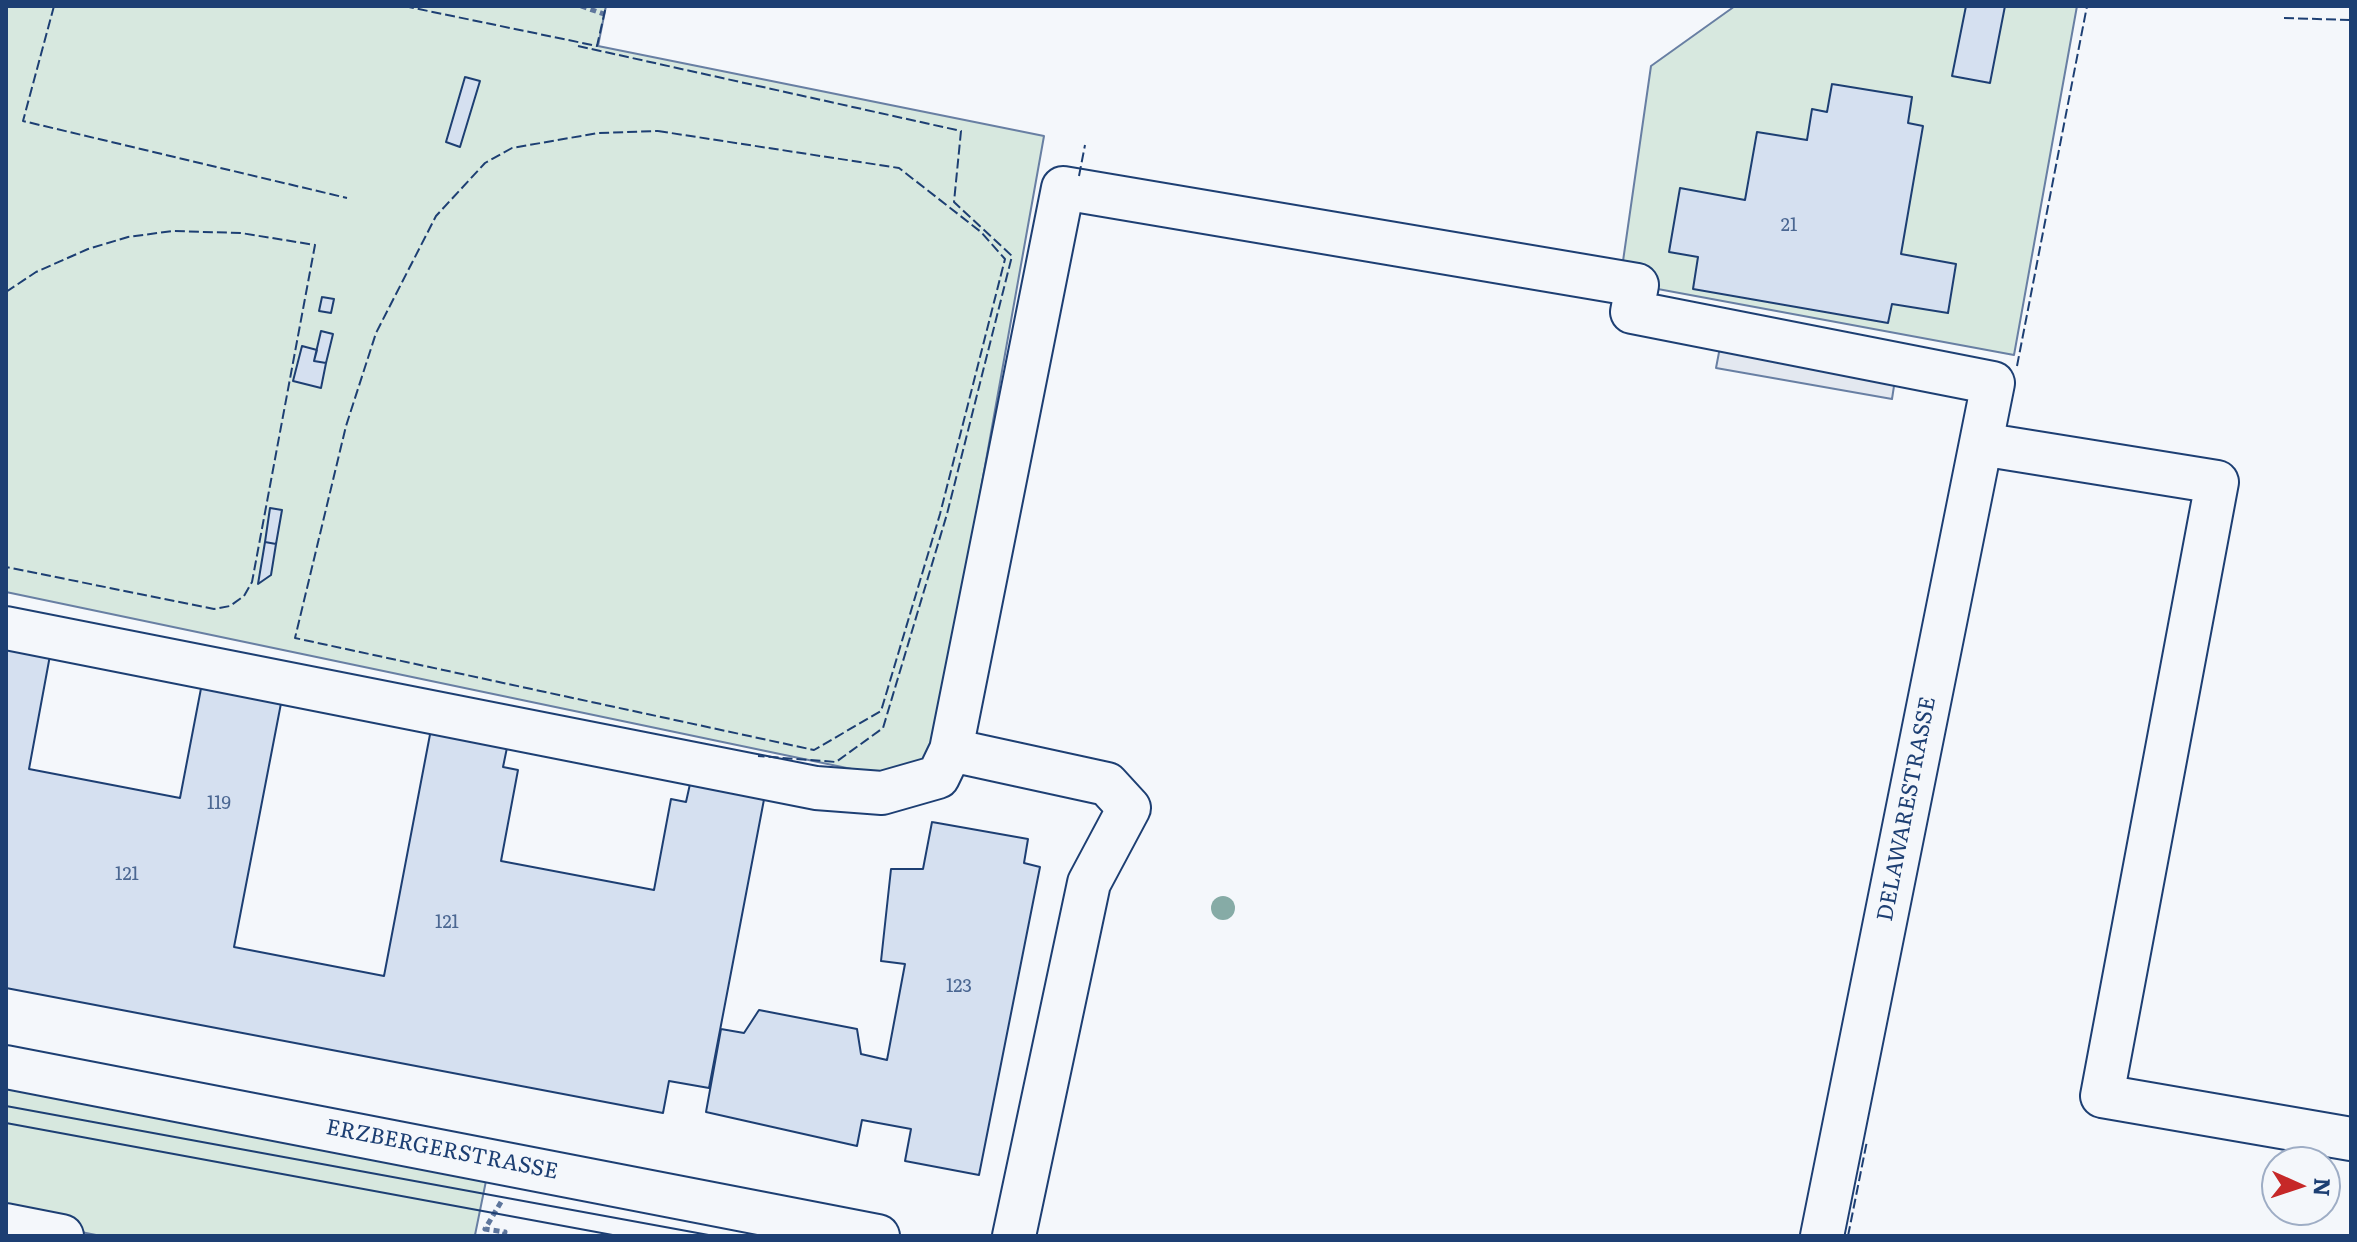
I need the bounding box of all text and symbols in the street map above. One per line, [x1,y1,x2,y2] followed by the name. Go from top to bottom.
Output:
[1781,215,1797,237] house number: 21
[1872,694,1942,924] street label: DELAWARESTRASSE
[207,793,231,815] house number: 119
[115,864,139,886] house number: 121
[435,912,459,934] house number: 121
[946,976,972,998] house number: 123
[324,1115,560,1185] street label: ERZBERGERSTRASSE
[2261,1146,2341,1226] north arrow
[2307,1177,2340,1197] text: N

